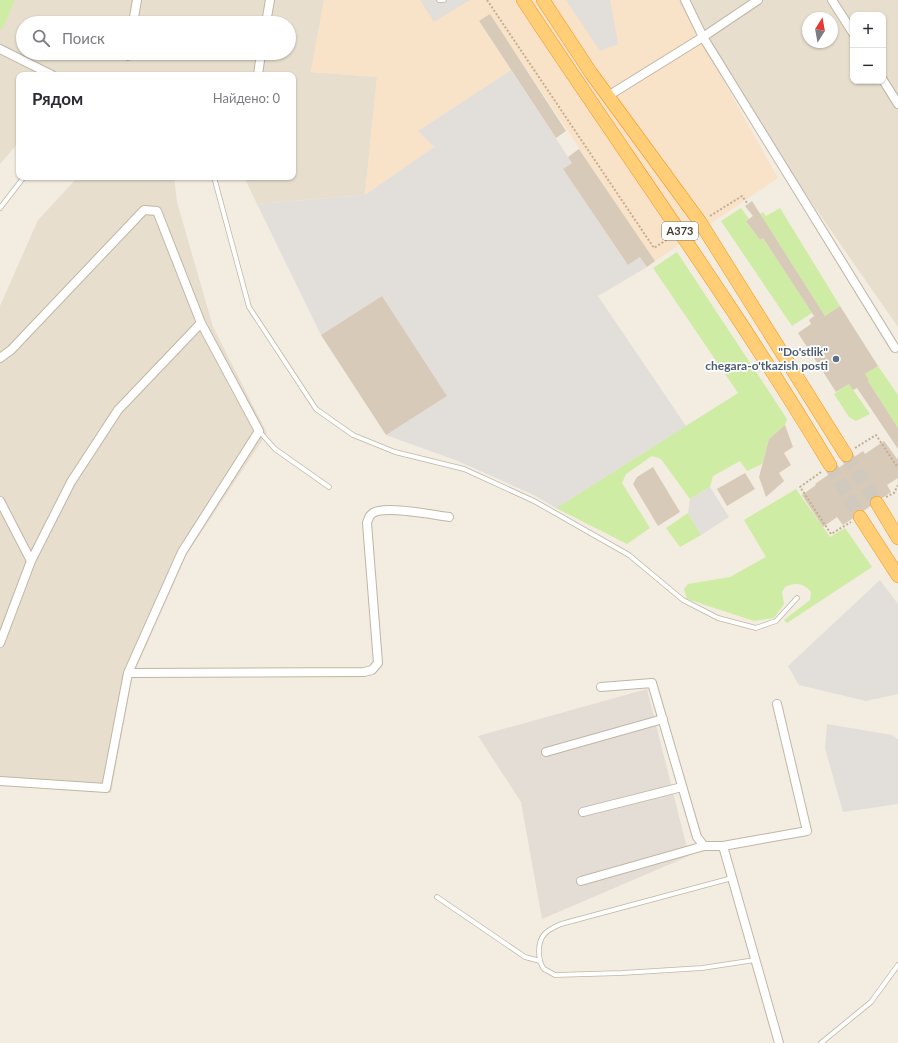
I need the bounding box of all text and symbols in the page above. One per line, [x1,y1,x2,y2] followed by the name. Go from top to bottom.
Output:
[802,12,838,48] north arrow
[850,12,886,84] map controls
[850,12,886,48] button: +
[16,16,296,60] search box
[30,27,52,49] icon: search
[62,29,105,47] text: Поиск
[850,48,886,84] button: −
[32,88,83,109] text: Рядом
[213,90,280,106] text: Найдено: 0
[662,222,698,240] road number: A373
[705,344,828,373] place label: "Do'stlik" chegara-o'tkazish posti
[831,354,841,364] marker: "Do'stlik" chegara-o'tkazish posti

